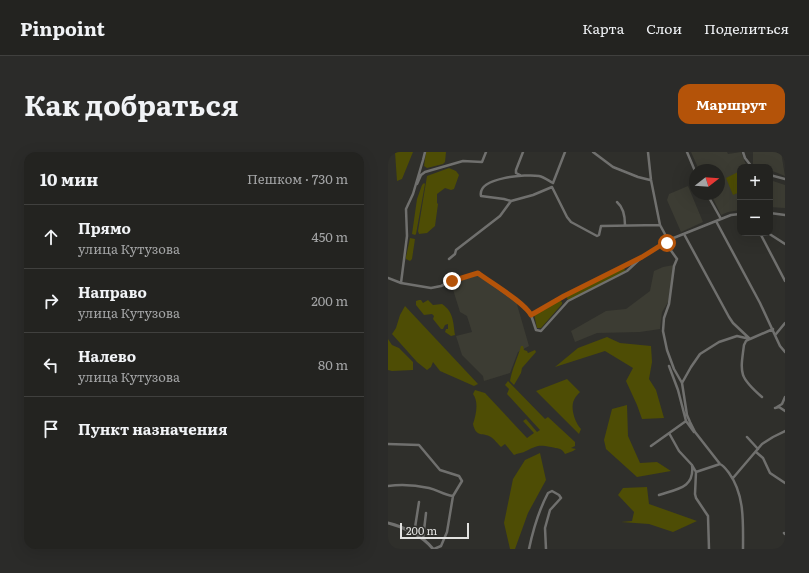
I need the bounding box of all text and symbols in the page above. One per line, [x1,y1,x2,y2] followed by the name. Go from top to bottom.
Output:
[20,14,105,42] text: Pinpoint
[582,18,624,38] text: Карта
[646,18,682,38] text: Слои
[704,18,789,38] text: Поделиться
[24,83,239,125] text: Как добраться
[678,84,785,124] button: Маршрут
[689,164,725,200] north arrow
[737,164,773,236] map controls
[737,164,773,200] button: +
[40,166,98,191] text: 10 мин
[247,169,348,188] text: Пешком · 730 m
[737,200,773,236] button: −
[78,216,131,239] text: Прямо
[40,226,62,248] icon: ahead
[312,227,348,246] text: 450 m
[658,234,676,252] route start
[78,239,180,258] text: улица Кутузова
[443,272,461,290] route end
[78,280,147,303] text: Направо
[40,290,62,312] icon: right
[311,291,348,310] text: 200 m
[78,303,180,322] text: улица Кутузова
[78,344,136,367] text: Налево
[40,354,62,376] icon: left
[318,355,348,374] text: 80 m
[78,367,180,386] text: улица Кутузова
[78,417,228,440] text: Пункт назначения
[40,418,62,440] icon: arrive
[400,521,469,540] scale bar
[406,522,437,538] text: 200 m

